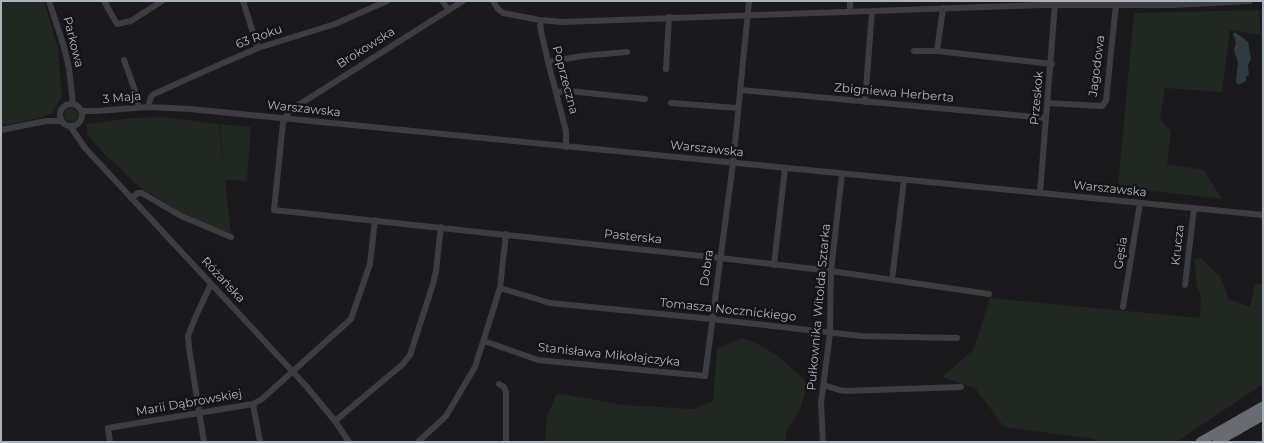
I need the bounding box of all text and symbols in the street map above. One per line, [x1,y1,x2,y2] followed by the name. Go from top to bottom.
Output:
[60,15,86,69] street label: Parkowa
[234,22,284,52] street label: 63 Roku
[334,24,398,72] street label: Brokowska
[1086,34,1108,98] street label: Jagodowa
[549,44,581,116] street label: Poprzeczna
[1027,71,1047,125] street label: Przeskok
[833,81,955,105] street label: Zbigniewa Herberta
[102,89,142,107] street label: 3 Maja
[266,98,342,120] street label: Warszawska
[669,138,745,160] street label: Warszawska
[1072,178,1148,200] street label: Warszawska
[805,223,833,391] street label: Pułkownika Witolda Sztarka
[1169,224,1187,266] street label: Krucza
[603,227,663,247] street label: Pasterska
[1111,236,1131,270] street label: Gęsia
[697,249,717,287] street label: Dobra
[198,254,248,306] street label: Różańska
[659,296,797,324] street label: Tomasza Nocznickiego
[537,340,681,370] street label: Stanisława Mikołajczyka
[135,387,243,419] street label: Marii Dąbrowskiej

